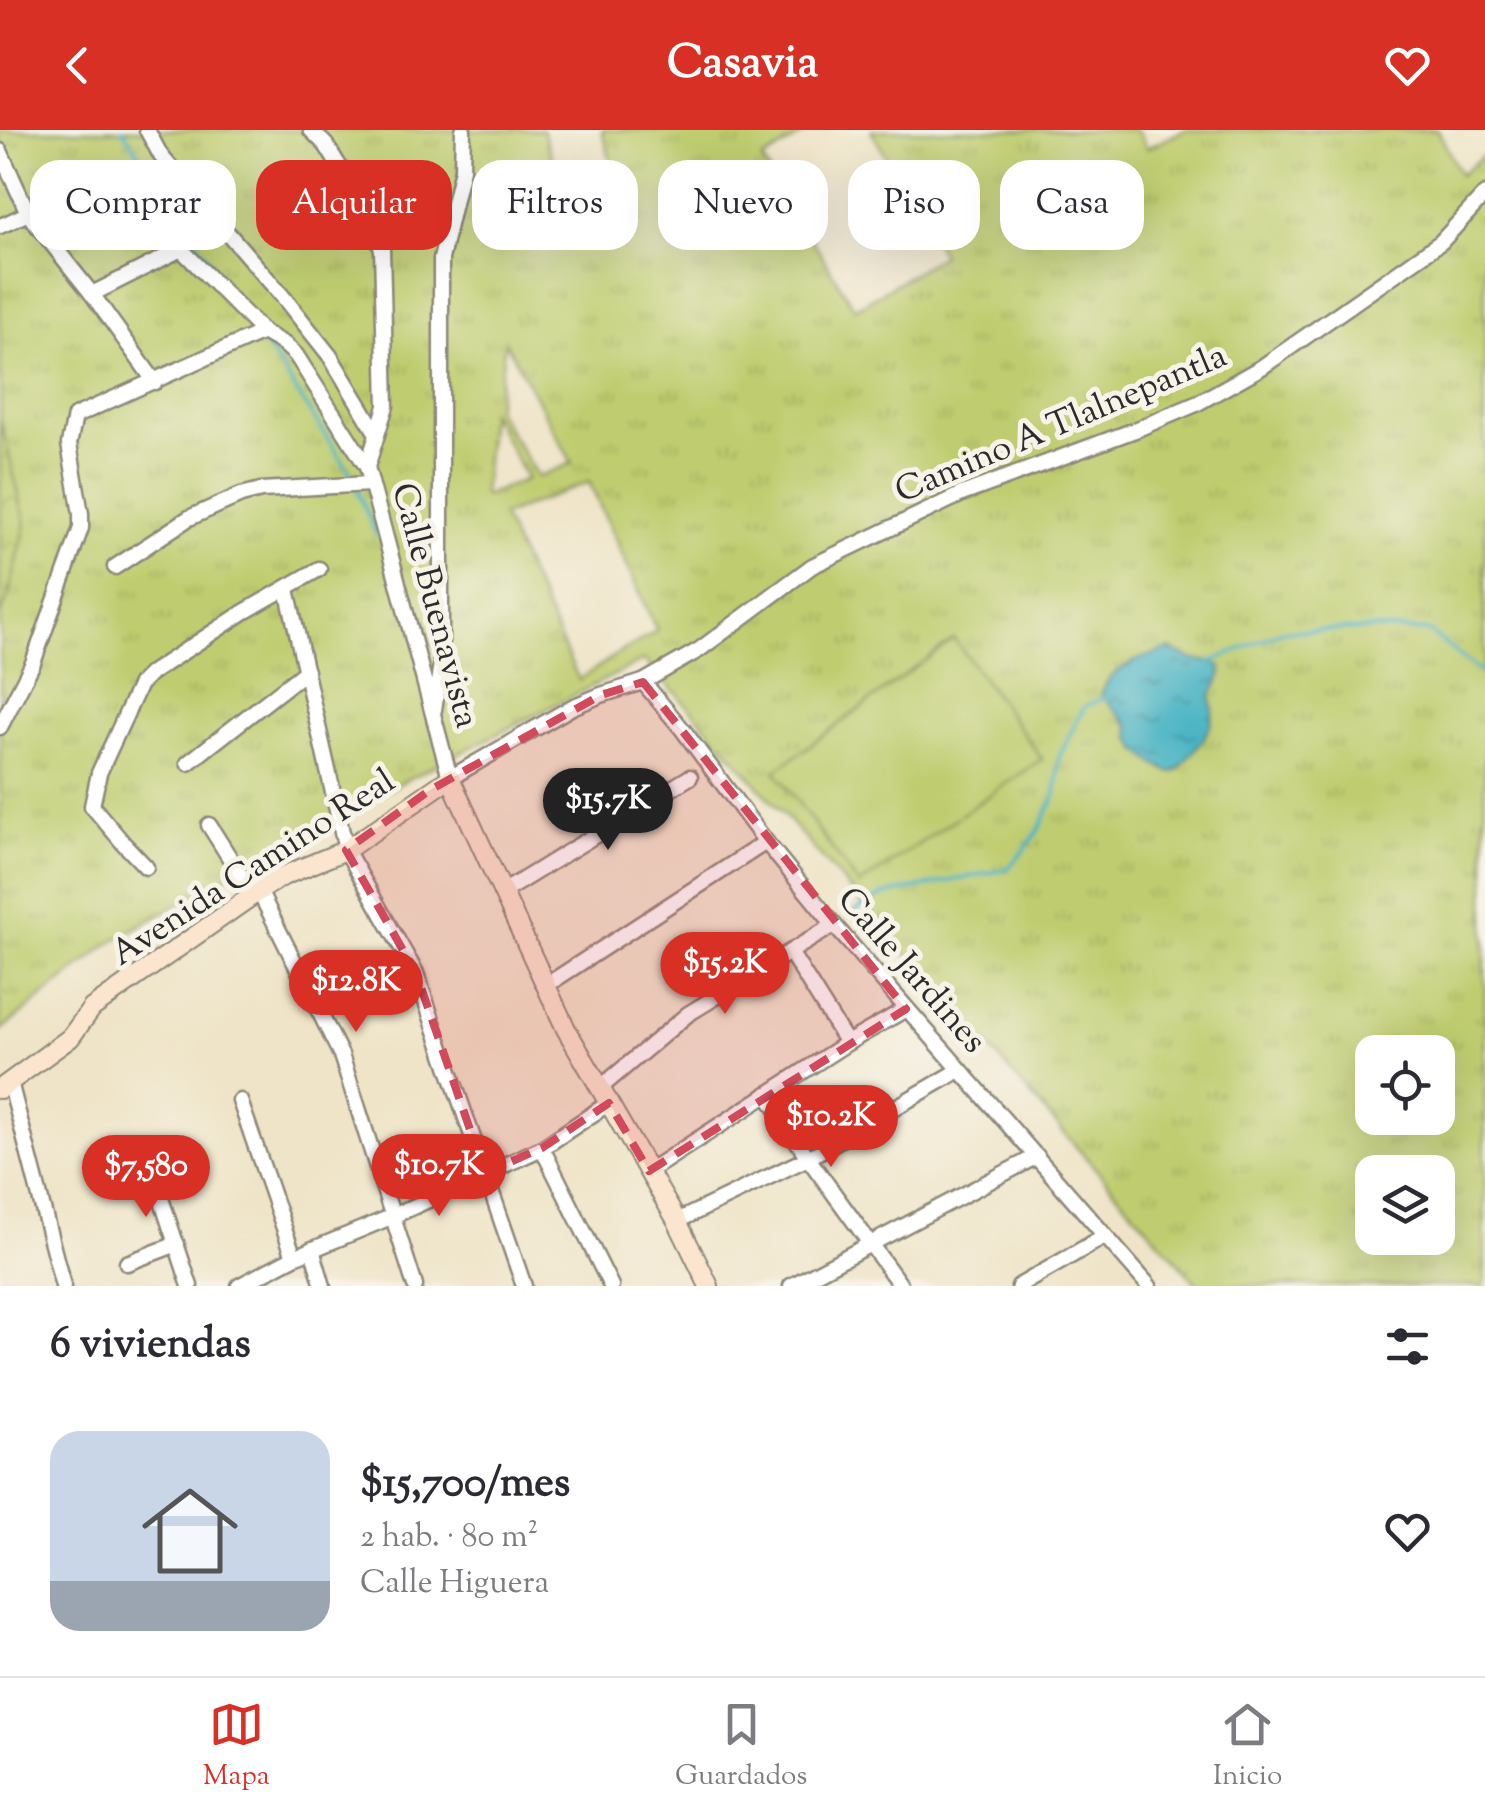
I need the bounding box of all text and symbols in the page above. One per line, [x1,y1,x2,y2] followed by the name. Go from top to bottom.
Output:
[667,33,818,98] text: Casavia
[50,38,105,93] icon: back
[1380,38,1435,93] icon: heart
[30,160,236,250] chip: Comprar
[256,160,452,250] chip: Alquilar
[472,160,638,250] chip: Filtros
[658,160,828,250] chip: Nuevo
[848,160,980,250] chip: Piso
[1000,160,1144,250] chip: Casa
[888,332,1235,518] street label: Camino A Tlalnepantla
[376,478,491,734] street label: Calle Buenavista
[102,758,406,980] street label: Avenida Camino Real
[527,768,689,853] pin: $15.7K
[565,777,651,823] text: $15.7K
[824,877,997,1066] street label: Calle Jardines
[644,932,806,1017] pin: $15.2K
[682,941,768,987] text: $15.2K
[275,950,437,1035] pin: $12.8K
[311,959,401,1005] text: $12.8K
[1355,1035,1455,1255] map controls
[1355,1035,1455,1135] button: locate
[750,1085,912,1170] pin: $10.2K
[786,1094,876,1140] text: $10.2K
[358,1134,520,1219] pin: $10.7K
[65,1135,227,1220] pin: $7,580
[394,1143,484,1189] text: $10.7K
[104,1144,188,1190] text: $7,580
[1355,1155,1455,1255] button: layers
[50,1316,251,1376] text: 6 viviendas
[1380,1319,1435,1374] icon: filters
[360,1455,570,1515] text: $15,700/mes
[130,1471,250,1591] icon: home
[1380,1504,1435,1559] icon: heart
[360,1515,538,1561] text: 2 hab. · 80 m²
[360,1561,549,1607] text: Calle Higuera
[203,1697,270,1797] tab: Mapa
[675,1697,807,1797] tab: Guardados
[1213,1697,1282,1797] tab: Inicio

